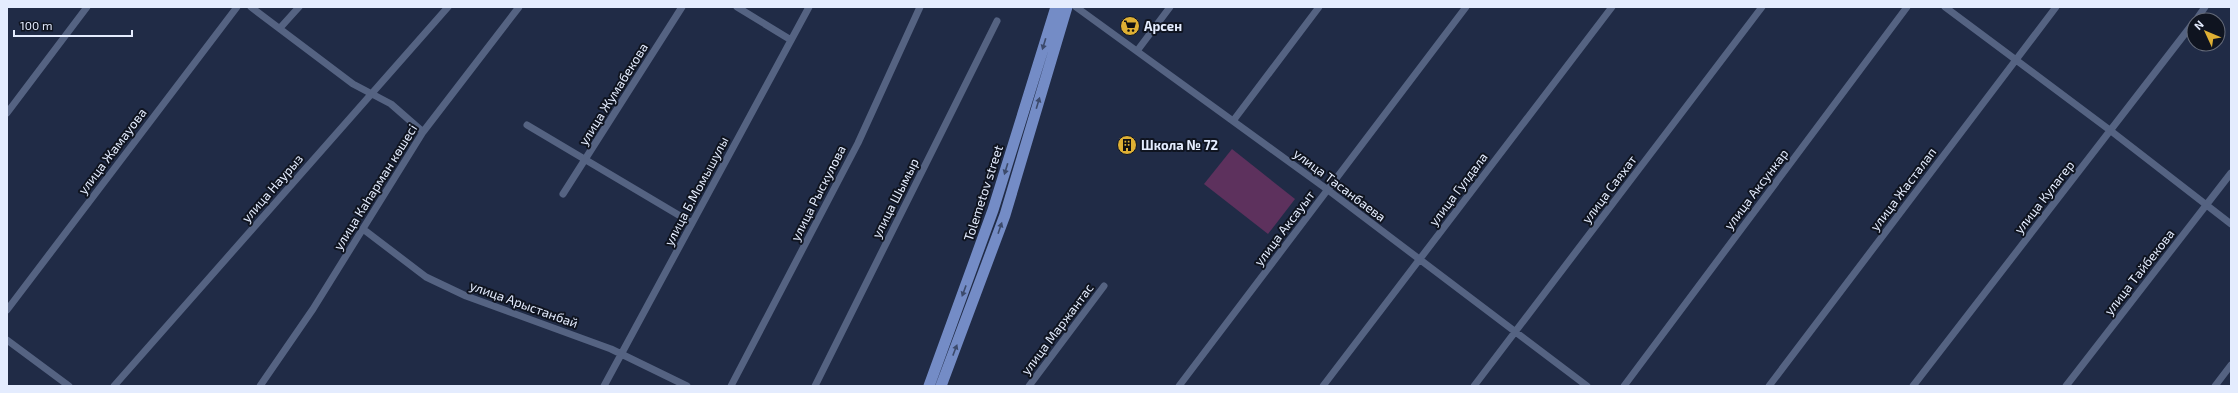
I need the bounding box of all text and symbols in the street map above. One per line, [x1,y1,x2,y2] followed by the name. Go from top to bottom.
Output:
[14,12,132,38] scale bar
[2186,12,2226,52] north arrow
[1119,15,1141,37] supermarket icon: Арсен
[2191,17,2206,32] text: N
[20,18,52,32] text: 100 m
[1144,18,1182,34] place label: Арсен
[1041,39,1047,51] one-way arrow
[575,40,651,148] street label: улица Жумабекова
[1035,97,1041,109] one-way arrow
[74,105,150,197] street label: улица Жамауова
[330,121,420,253] street label: улица Каһарман көшесі
[660,134,732,248] street label: улица Б.Момышулы
[1116,134,1138,156] building icon: Школа № 72
[1141,137,1218,153] place label: Школа № 72
[787,142,849,244] street label: улица Рыскулова
[960,143,1006,243] street label: Tolemetov street
[1866,144,1940,234] street label: улица Жасталап
[1291,145,1389,225] street label: улица Тасанбаева
[1720,146,1792,232] street label: улица Аксункар
[1425,149,1491,229] street label: улица Гулдала
[238,151,306,225] street label: улица Наурыз
[1578,151,1640,226] street label: улица Саяхат
[868,155,922,241] street label: улица Шымыр
[2011,157,2077,237] street label: улица Кулагер
[1003,163,1009,175] one-way arrow
[1250,187,1318,269] street label: улица Аксауыт
[997,221,1003,233] one-way arrow
[2100,226,2178,318] street label: улица Тайбекова
[468,277,580,331] street label: улица Арыстанбай
[1017,280,1097,378] street label: улица Маржантас
[960,286,966,298] one-way arrow
[953,343,959,355] one-way arrow

